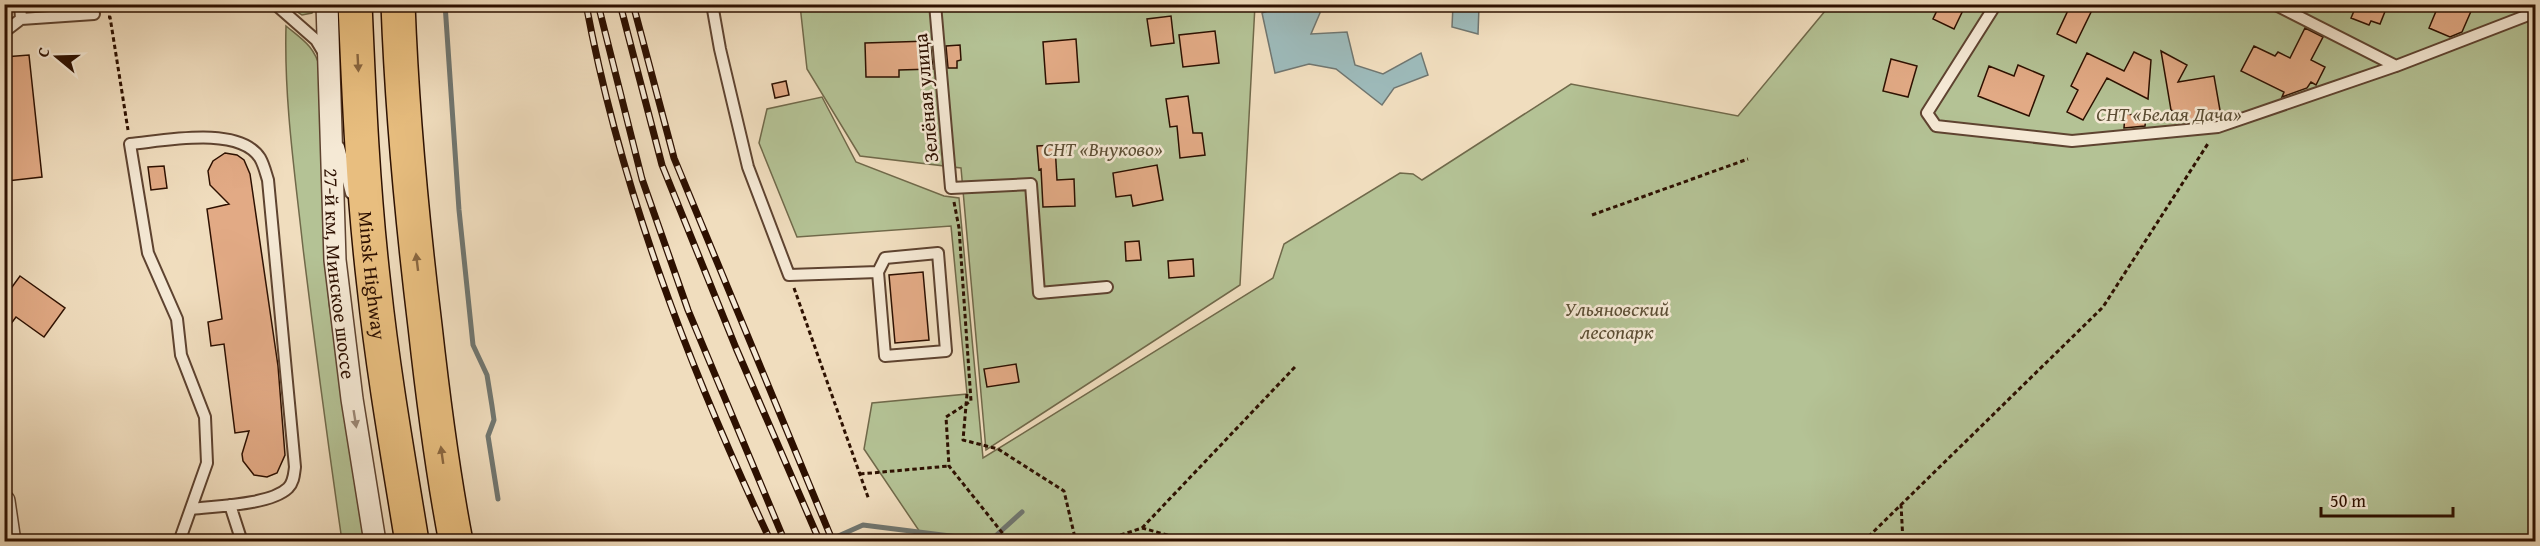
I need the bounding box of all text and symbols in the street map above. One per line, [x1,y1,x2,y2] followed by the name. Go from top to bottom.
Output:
[27,27,87,87] north arrow
[905,32,945,164] street label: Зелёная улица
[30,44,56,60] text: С
[353,53,362,72] one-way arrow
[2096,99,2242,128] park label: СНТ «Белая Дача»
[1043,134,1163,163] park label: СНТ «Внуково»
[318,168,364,381] street label: 27-й км, Минское шоссе
[352,210,395,341] street label: Minsk Highway
[412,252,422,271] one-way arrow
[1565,294,1670,346] park label: Ульяновский лесопарк
[350,409,359,428] one-way arrow
[438,445,447,464] one-way arrow
[2321,480,2453,518] scale bar
[2330,487,2366,514] text: 50 m

